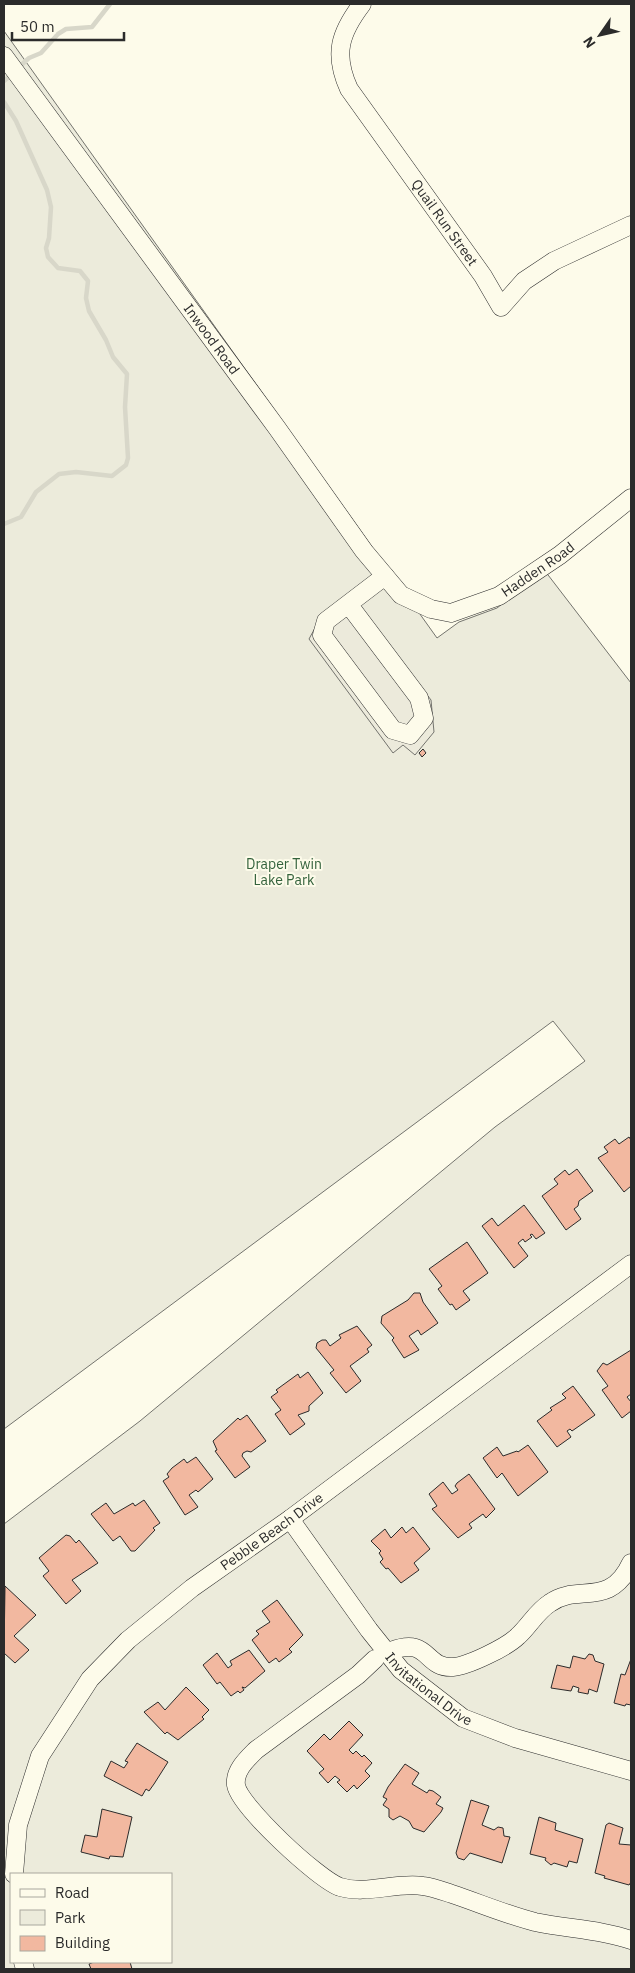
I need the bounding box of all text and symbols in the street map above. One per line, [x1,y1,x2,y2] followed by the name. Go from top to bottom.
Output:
[12,10,125,42] scale bar
[575,10,625,60] north arrow
[20,17,55,36] text: 50 m
[579,33,600,52] text: N
[407,176,482,269] street label: Quail Run Street
[180,300,244,378] street label: Inwood Road
[498,538,578,601] street label: Hadden Road
[246,855,322,889] park label: Draper Twin Lake Park
[217,1488,327,1574] street label: Pebble Beach Drive
[381,1649,475,1730] street label: Invitational Drive
[10,1873,172,1963] legend
[55,1883,90,1902] text: Road
[55,1908,85,1927] text: Park
[55,1933,110,1952] text: Building

